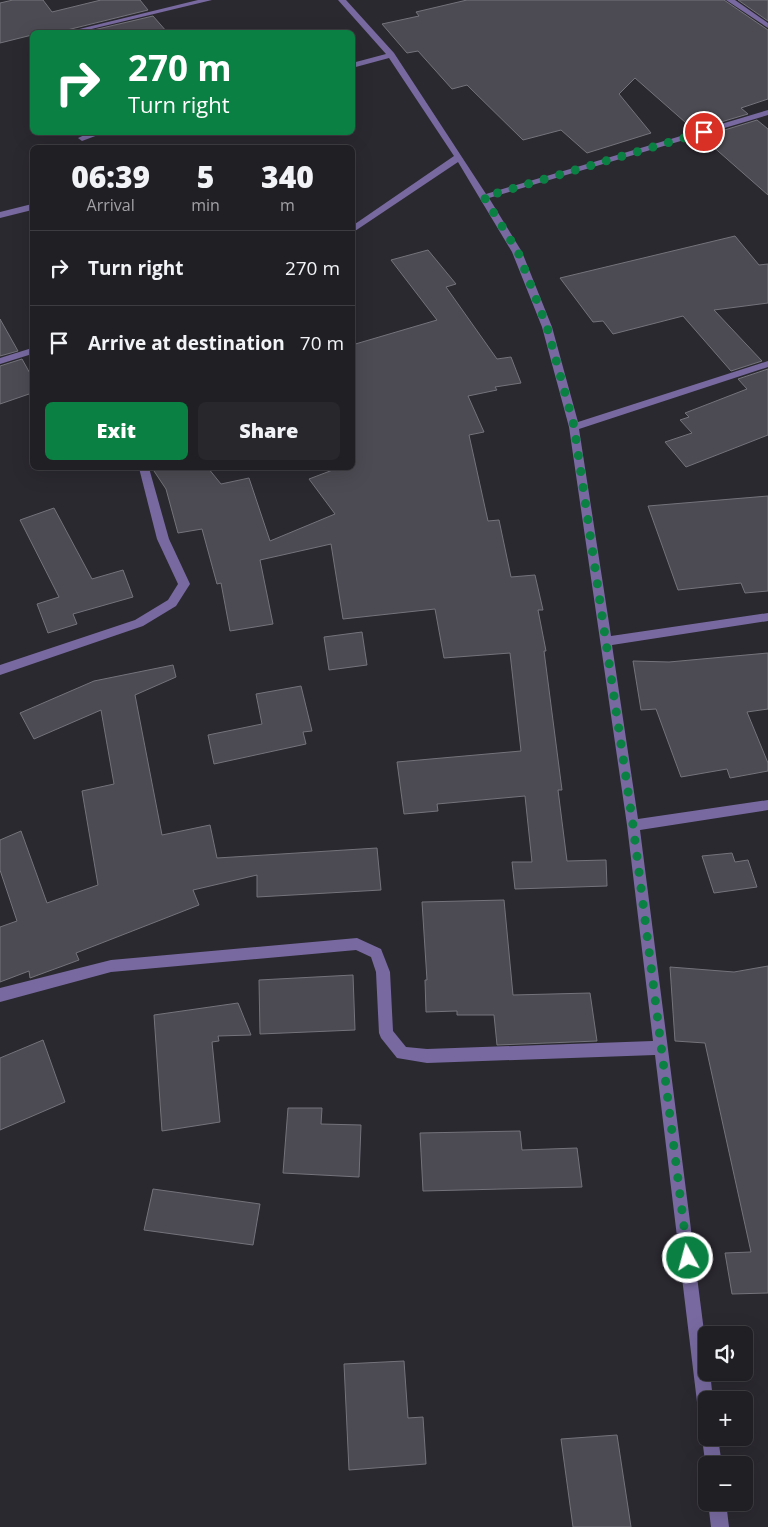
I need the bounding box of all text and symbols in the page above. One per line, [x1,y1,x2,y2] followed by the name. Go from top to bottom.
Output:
[128,44,232,91] text: 270 m
[45,50,110,115] icon: right
[128,89,230,119] text: Turn right
[683,111,725,153] pin
[690,118,718,146] icon: arrive
[71,156,150,197] text: 06:39
[197,156,214,197] text: 5
[261,156,314,197] text: 340
[87,194,135,216] text: Arrival
[191,194,220,216] text: min
[280,194,295,216] text: m
[45,254,73,282] icon: right
[88,255,183,281] text: Turn right
[285,255,340,281] text: 270 m
[45,329,73,357] icon: arrive
[88,330,285,356] text: Arrive at destination
[300,330,344,356] text: 70 m
[45,402,188,460] button: Exit
[198,402,340,460] button: Share
[661,1231,713,1283] position arrow
[698,1326,753,1511] map controls
[698,1326,753,1381] button: sound
[698,1391,753,1446] button: +
[698,1456,753,1511] button: −

